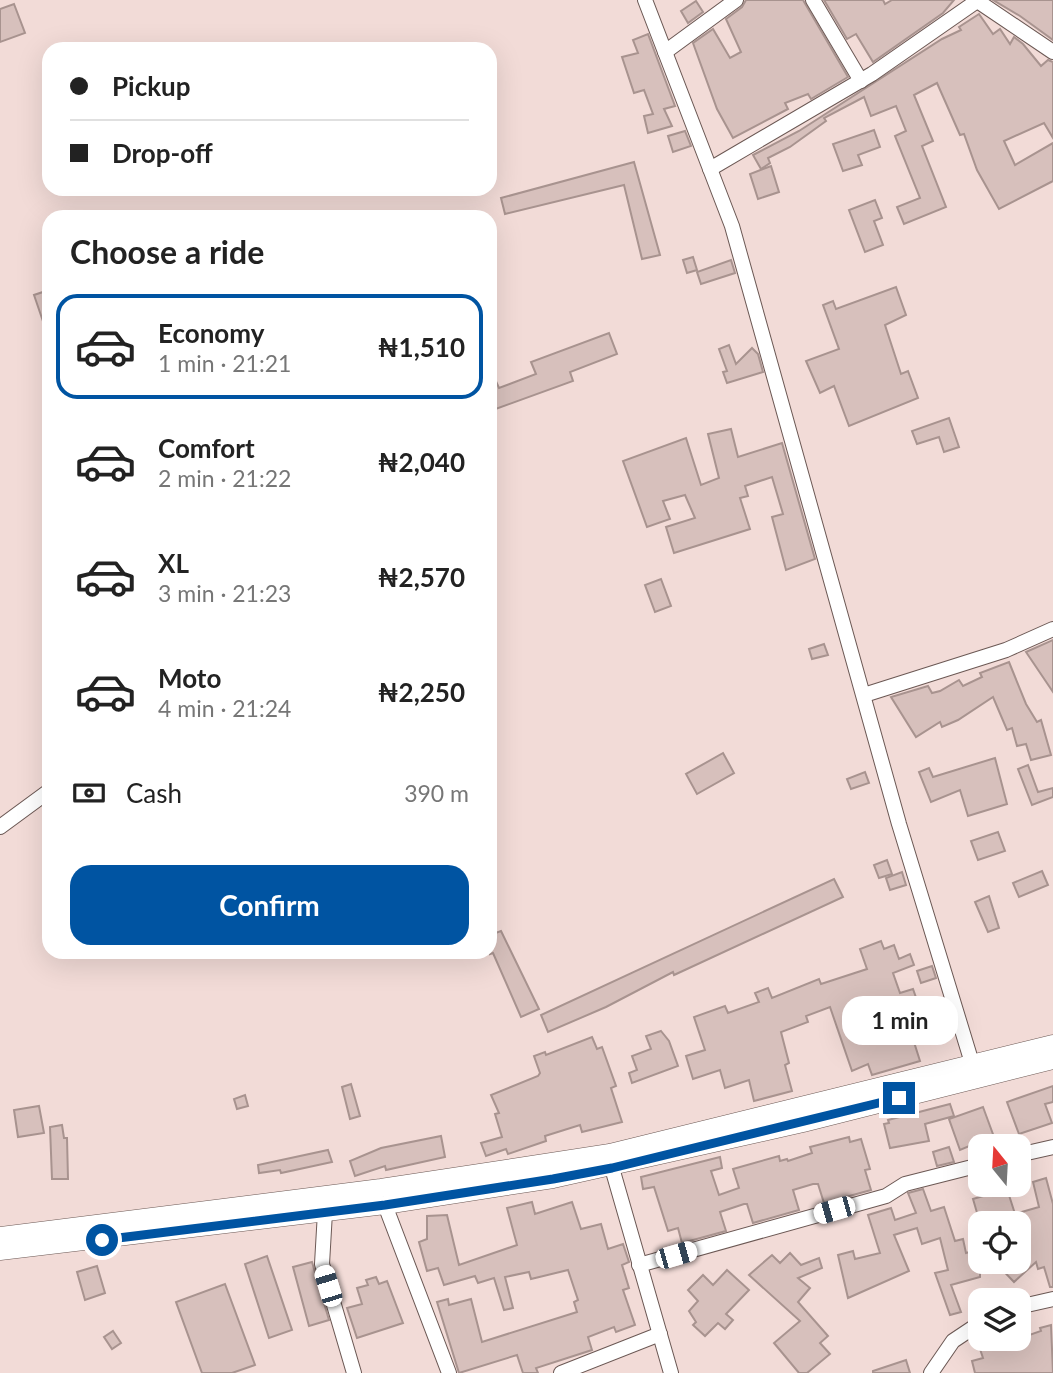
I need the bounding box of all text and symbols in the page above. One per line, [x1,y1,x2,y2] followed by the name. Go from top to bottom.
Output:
[112,70,191,102] text: Pickup
[112,137,213,169] text: Drop-off
[70,232,264,271] text: Choose a ride
[74,315,137,378] icon: car
[158,317,264,349] text: Economy
[378,331,465,363] text: ₦1,510
[158,349,291,377] text: 1 min · 21:21
[74,430,137,493] icon: car
[158,432,255,464] text: Comfort
[378,446,465,478] text: ₦2,040
[158,464,291,492] text: 2 min · 21:22
[74,545,137,608] icon: car
[158,547,189,579] text: XL
[378,561,465,593] text: ₦2,570
[158,579,291,607] text: 3 min · 21:23
[74,660,137,723] icon: car
[158,662,221,694] text: Moto
[378,676,465,708] text: ₦2,250
[158,694,291,722] text: 4 min · 21:24
[70,774,108,812] icon: cash
[126,777,182,809] text: Cash
[404,779,469,807] text: 390 m
[70,865,469,945] button: Confirm
[841,996,957,1046] callout: 1 min
[871,1006,929,1034] text: 1 min
[883,1082,915,1114] route end
[968,1134,1031,1197] north arrow
[968,1134,1031,1351] map controls
[811,1194,858,1226] car
[968,1211,1031,1274] button: locate
[86,1224,118,1256] route start
[653,1239,700,1271] car
[312,1263,345,1309] car
[968,1288,1031,1351] button: layers

